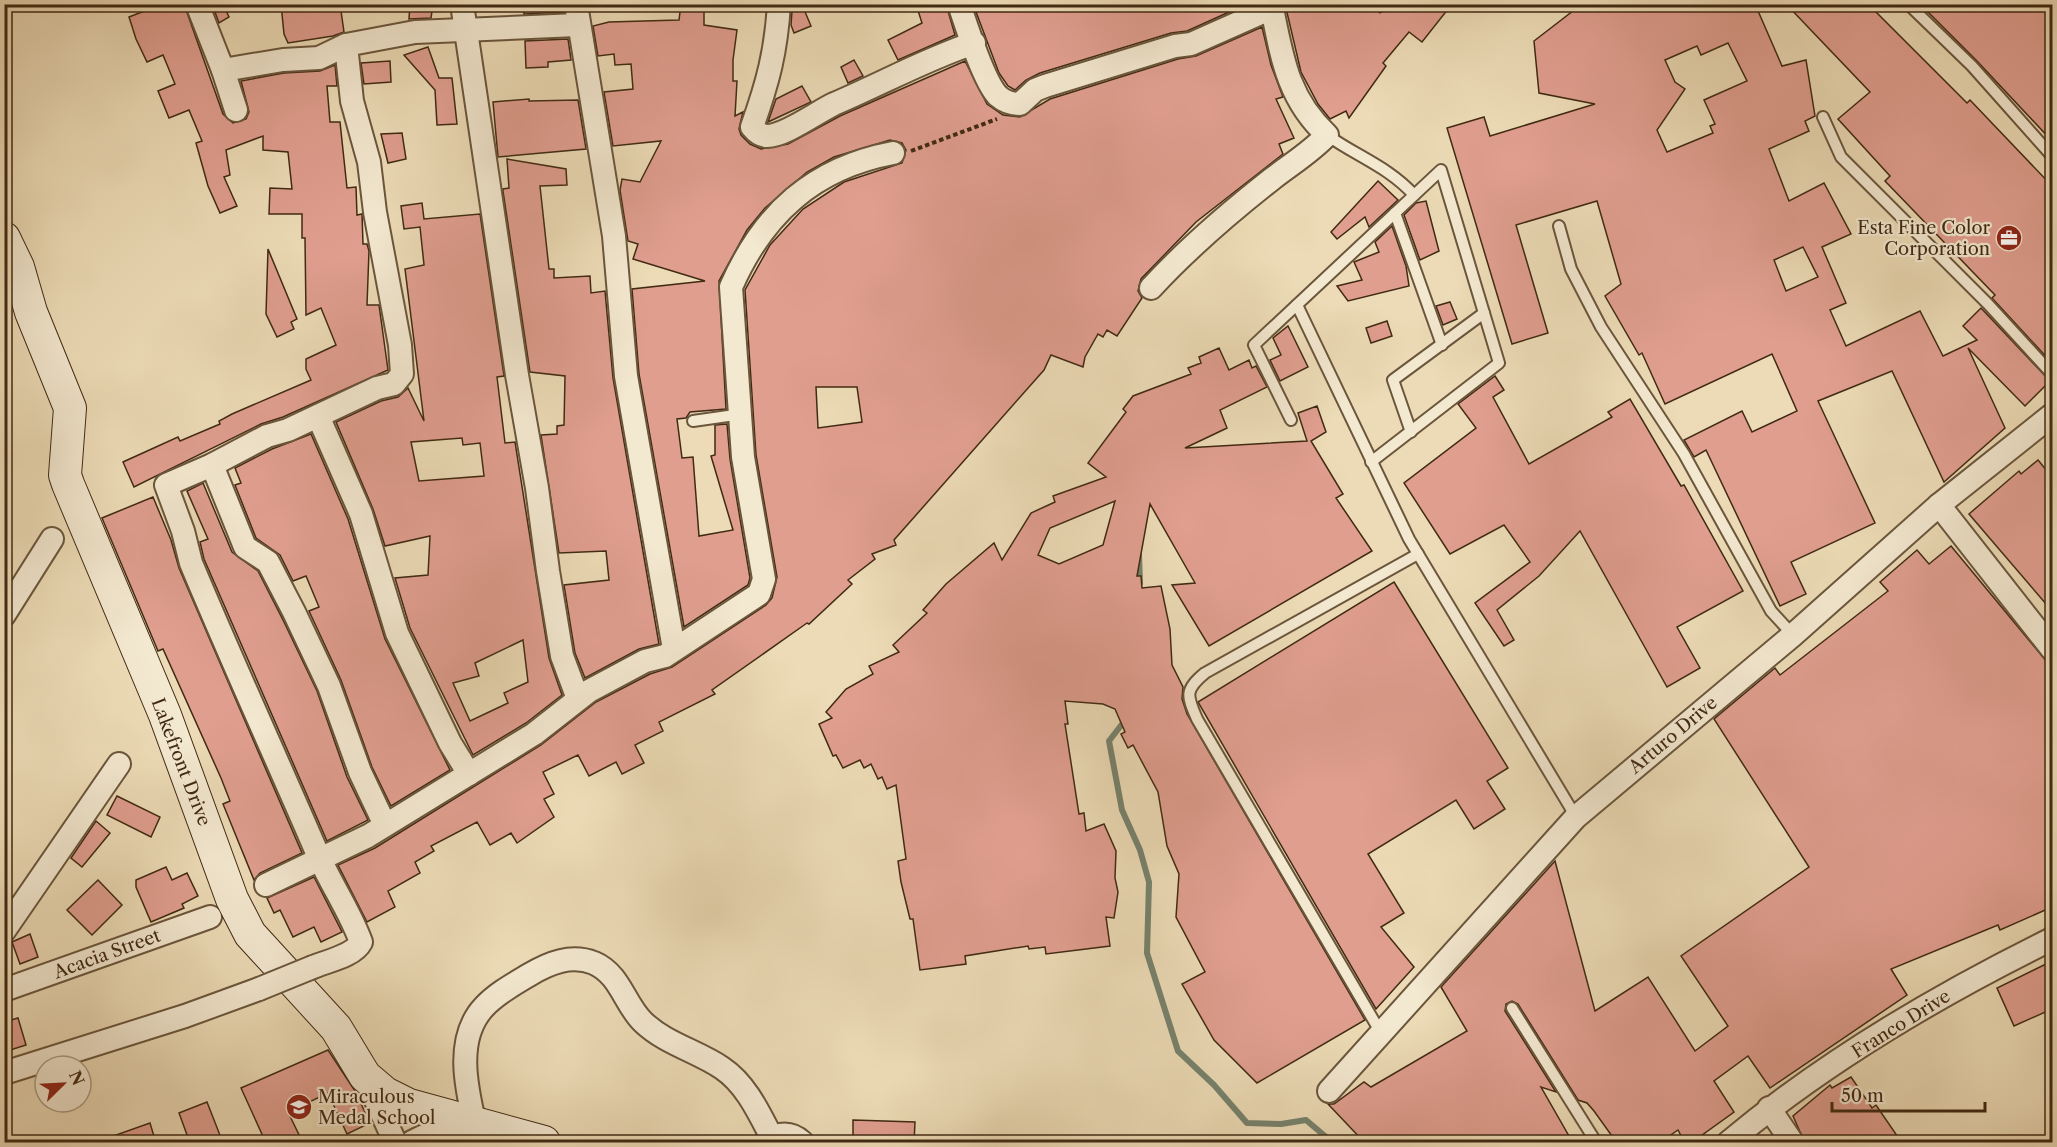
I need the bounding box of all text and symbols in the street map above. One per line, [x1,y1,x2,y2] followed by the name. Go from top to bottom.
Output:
[1857,217,1990,260] place label: Esta Fine Color Corporation
[1994,223,2024,253] office icon: Esta Fine Color Corporation
[1624,692,1722,779] street label: Arturo Drive
[147,695,215,829] street label: Lakefront Drive
[50,924,164,984] street label: Acacia Street
[1848,985,1954,1063] street label: Franco Drive
[33,1054,93,1114] north arrow
[65,1067,89,1088] text: N
[1832,1075,1985,1113] scale bar
[1841,1085,1884,1107] text: 50 m
[318,1086,435,1129] place label: Miraculous Medal School
[284,1092,314,1122] school or university icon: Miraculous Medal School

